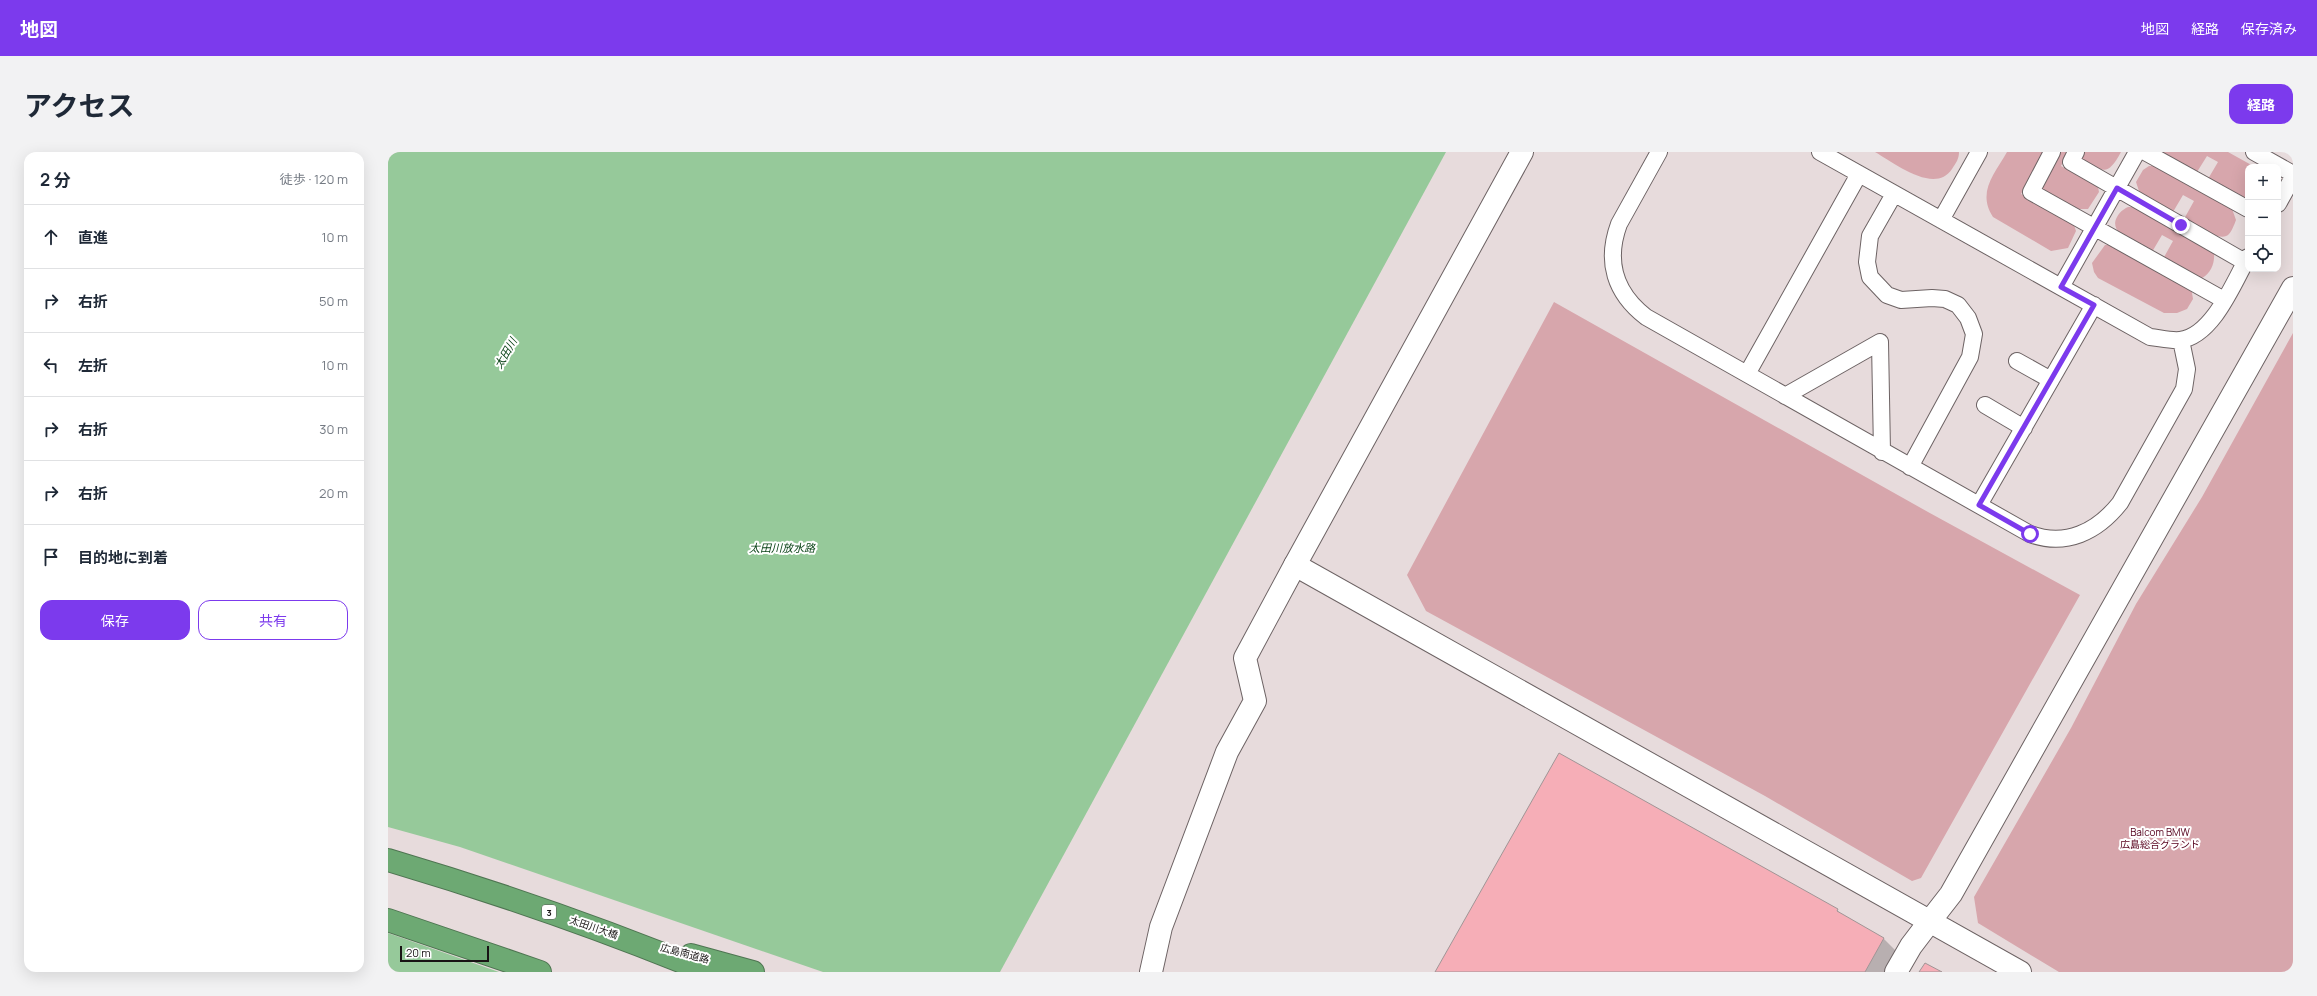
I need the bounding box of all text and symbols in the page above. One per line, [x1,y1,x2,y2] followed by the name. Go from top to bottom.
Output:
[20,16,58,42] text: 地図
[2141,19,2169,38] text: 地図
[2191,19,2219,38] text: 経路
[2241,19,2297,38] text: 保存済み
[2229,84,2293,124] button: 経路
[24,86,135,124] text: アクセス
[2245,164,2281,272] map controls
[2245,164,2281,200] button: +
[40,168,71,191] text: 2 分
[280,170,348,188] text: 徒歩 · 120 m
[2245,200,2281,236] button: −
[2172,216,2190,234] route end
[40,226,62,248] icon: ahead
[78,227,108,248] text: 直進
[321,228,348,246] text: 10 m
[2245,236,2281,272] button: locate
[40,290,62,312] icon: right
[78,291,108,312] text: 右折
[319,292,348,310] text: 50 m
[490,334,520,371] water label: 太田川
[40,354,62,376] icon: left
[78,355,108,376] text: 左折
[321,356,348,374] text: 10 m
[40,418,62,440] icon: right
[78,419,108,440] text: 右折
[319,420,348,438] text: 30 m
[40,482,62,504] icon: right
[78,483,108,504] text: 右折
[319,484,348,502] text: 20 m
[2021,525,2039,543] route start
[749,540,816,555] water label: 太田川放水路
[40,546,62,568] icon: arrive
[78,547,168,568] text: 目的地に到着
[40,600,190,640] button: 保存
[198,600,348,640] button: 共有
[2120,825,2200,851] park label: Balcom BMW 広島総合グランド
[542,905,556,919] road number: 3
[568,912,620,942] street label: 太田川大橋
[659,940,711,966] street label: 広島南道路
[400,944,489,963] scale bar
[406,945,431,960] text: 20 m

